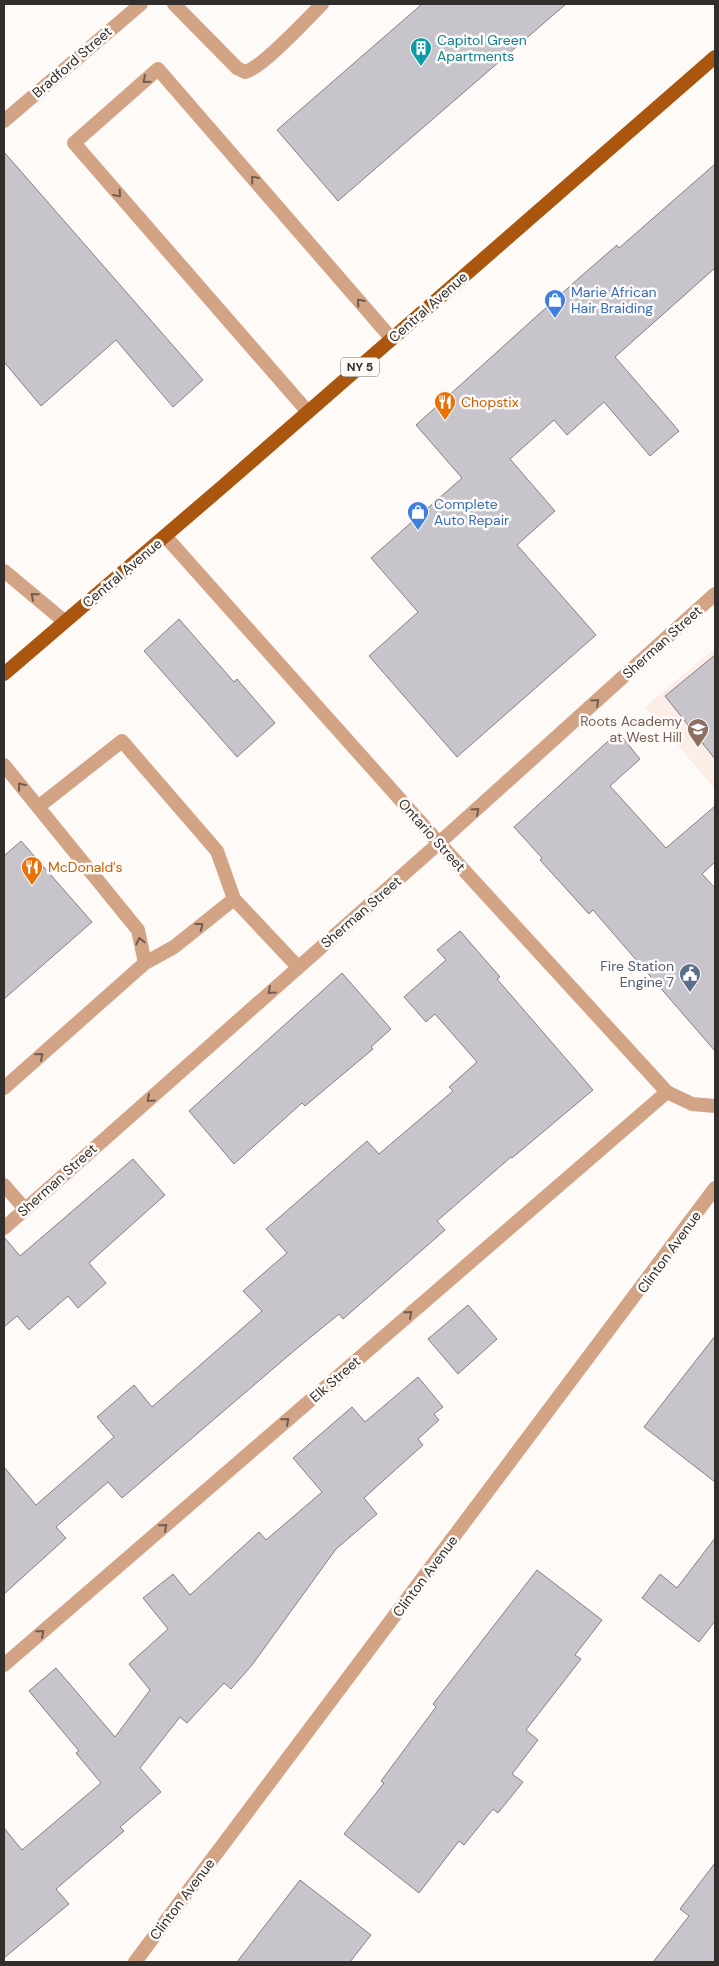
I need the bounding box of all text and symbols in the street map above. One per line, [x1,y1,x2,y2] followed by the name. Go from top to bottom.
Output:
[28,22,116,102] street label: Bradford Street
[437,31,527,65] place label: Capitol Green Apartments
[409,36,433,67] building icon: Capitol Green Apartments
[142,75,151,84] one-way arrow
[251,176,260,185] one-way arrow
[112,188,121,197] one-way arrow
[385,268,471,346] street label: Central Avenue
[571,283,657,317] place label: Marie African Hair Braiding
[543,288,567,319] shop icon: Marie African Hair Braiding
[358,299,366,308] one-way arrow
[341,358,379,377] road number: NY 5
[433,390,457,421] restaurant icon: Chopstix
[461,393,519,411] place label: Chopstix
[434,495,509,529] place label: Complete Auto Repair
[406,500,430,531] shop icon: Complete Auto Repair
[78,534,166,612] street label: Central Avenue
[31,593,40,602] one-way arrow
[619,602,705,682] street label: Sherman Street
[591,699,600,708] one-way arrow
[580,712,682,746] place label: Roots Academy at West Hill
[686,717,710,748] school or university icon: Roots Academy at West Hill
[18,783,26,792] one-way arrow
[394,795,470,875] street label: Ontario Street
[470,807,479,816] one-way arrow
[20,855,44,886] restaurant icon: McDonald's
[48,858,123,876] place label: McDonald's
[317,872,405,952] street label: Sherman Street
[194,923,204,932] one-way arrow
[135,937,146,946] one-way arrow
[600,957,674,991] place label: Fire Station Engine 7
[678,962,702,993] public building icon: Fire Station Engine 7
[268,985,277,994] one-way arrow
[35,1053,44,1062] one-way arrow
[146,1093,155,1102] one-way arrow
[14,1140,100,1220] street label: Sherman Street
[633,1207,705,1297] street label: Clinton Avenue
[404,1311,413,1320] one-way arrow
[306,1352,364,1406] street label: Elk Street
[281,1417,290,1426] one-way arrow
[158,1524,167,1533] one-way arrow
[388,1532,462,1620] street label: Clinton Avenue
[35,1630,44,1639] one-way arrow
[145,1855,219,1943] street label: Clinton Avenue

